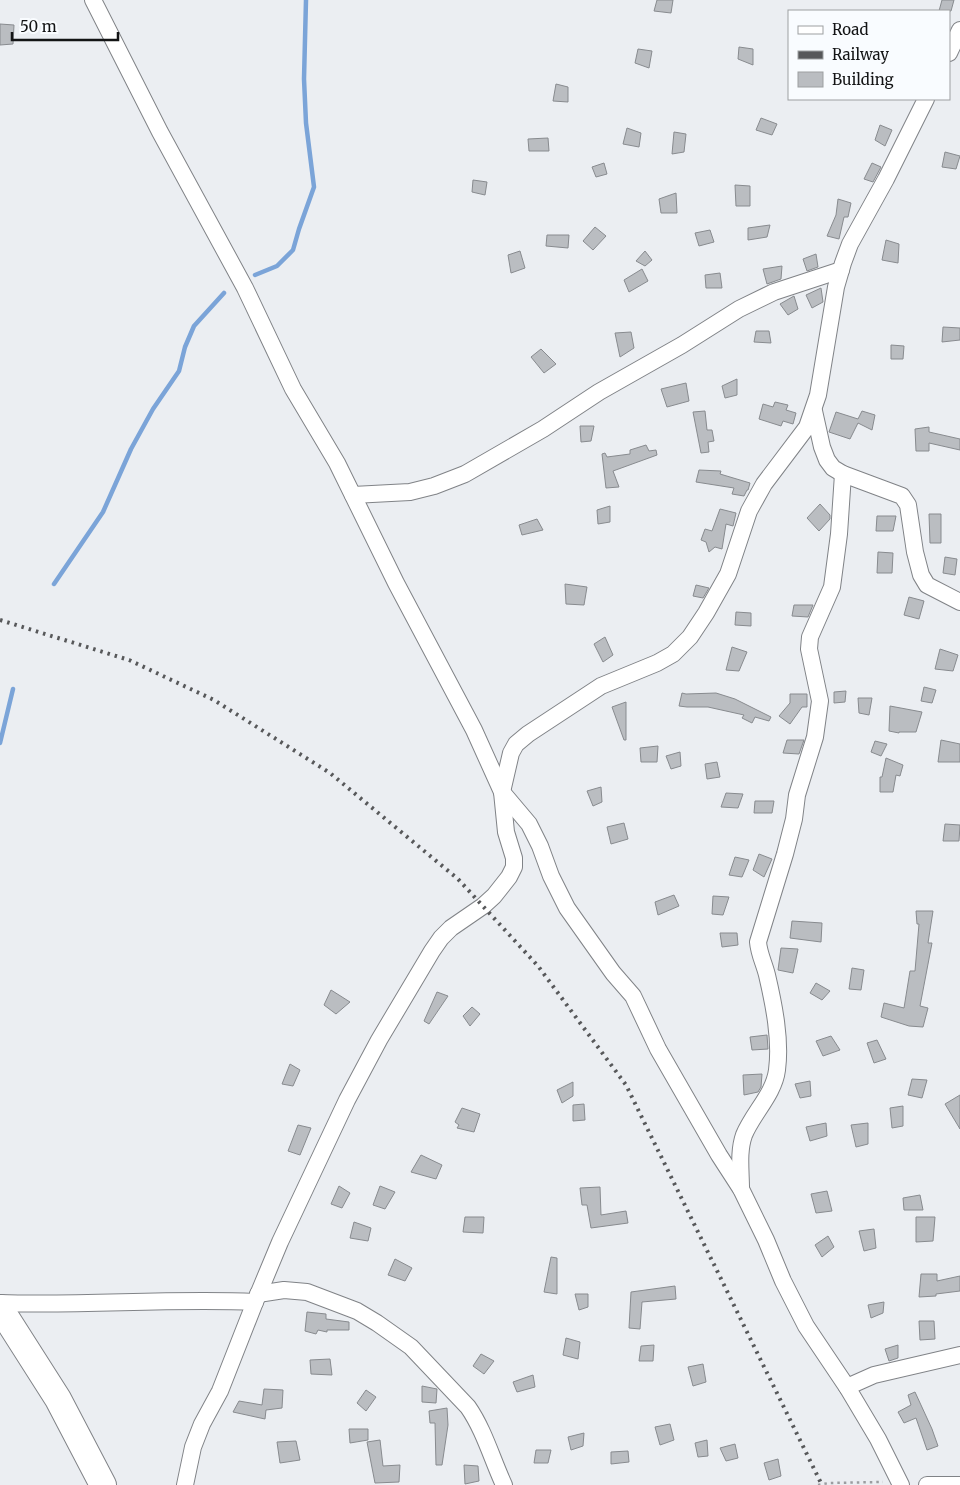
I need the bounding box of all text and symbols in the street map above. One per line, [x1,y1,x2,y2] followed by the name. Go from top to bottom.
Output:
[12,10,119,42] scale bar
[788,10,950,100] legend
[20,17,57,36] text: 50 m
[832,20,868,39] text: Road
[832,45,889,64] text: Railway
[832,70,894,89] text: Building

